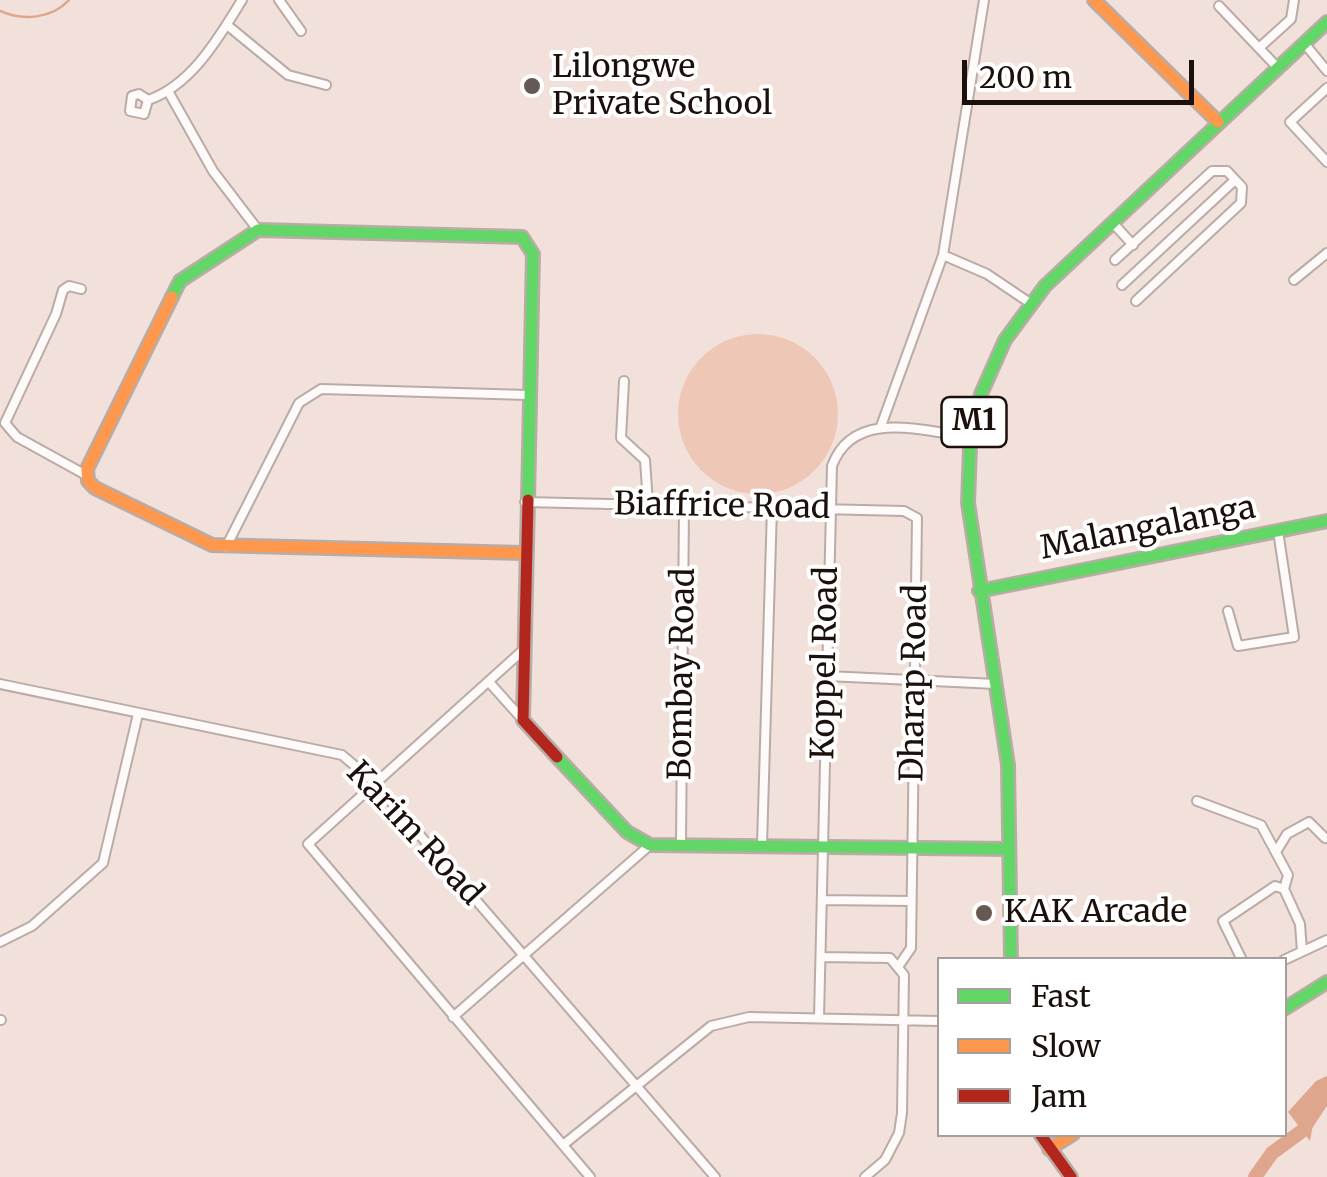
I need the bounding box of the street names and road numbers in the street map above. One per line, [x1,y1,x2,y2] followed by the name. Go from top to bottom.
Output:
[942,397,1006,447] road number: M1
[614,486,830,528] street label: Biaffrice Road
[1037,489,1259,569] street label: Malangalanga
[805,566,847,760] street label: Koppel Road
[662,568,704,780] street label: Bombay Road
[894,584,936,782] street label: Dharap Road
[338,754,490,914] street label: Karim Road

